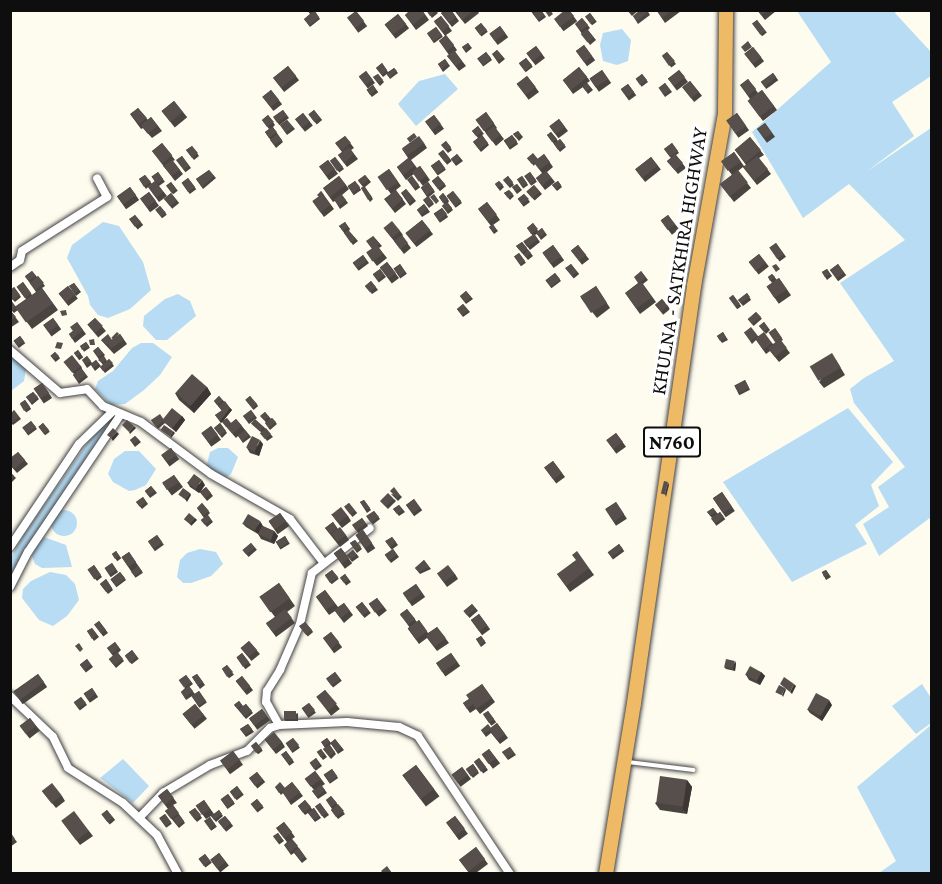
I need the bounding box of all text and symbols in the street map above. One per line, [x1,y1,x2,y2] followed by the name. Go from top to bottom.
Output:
[645,125,713,397] street label: KHULNA - SATKHIRA HIGHWAY
[642,425,702,459] road number: N760

